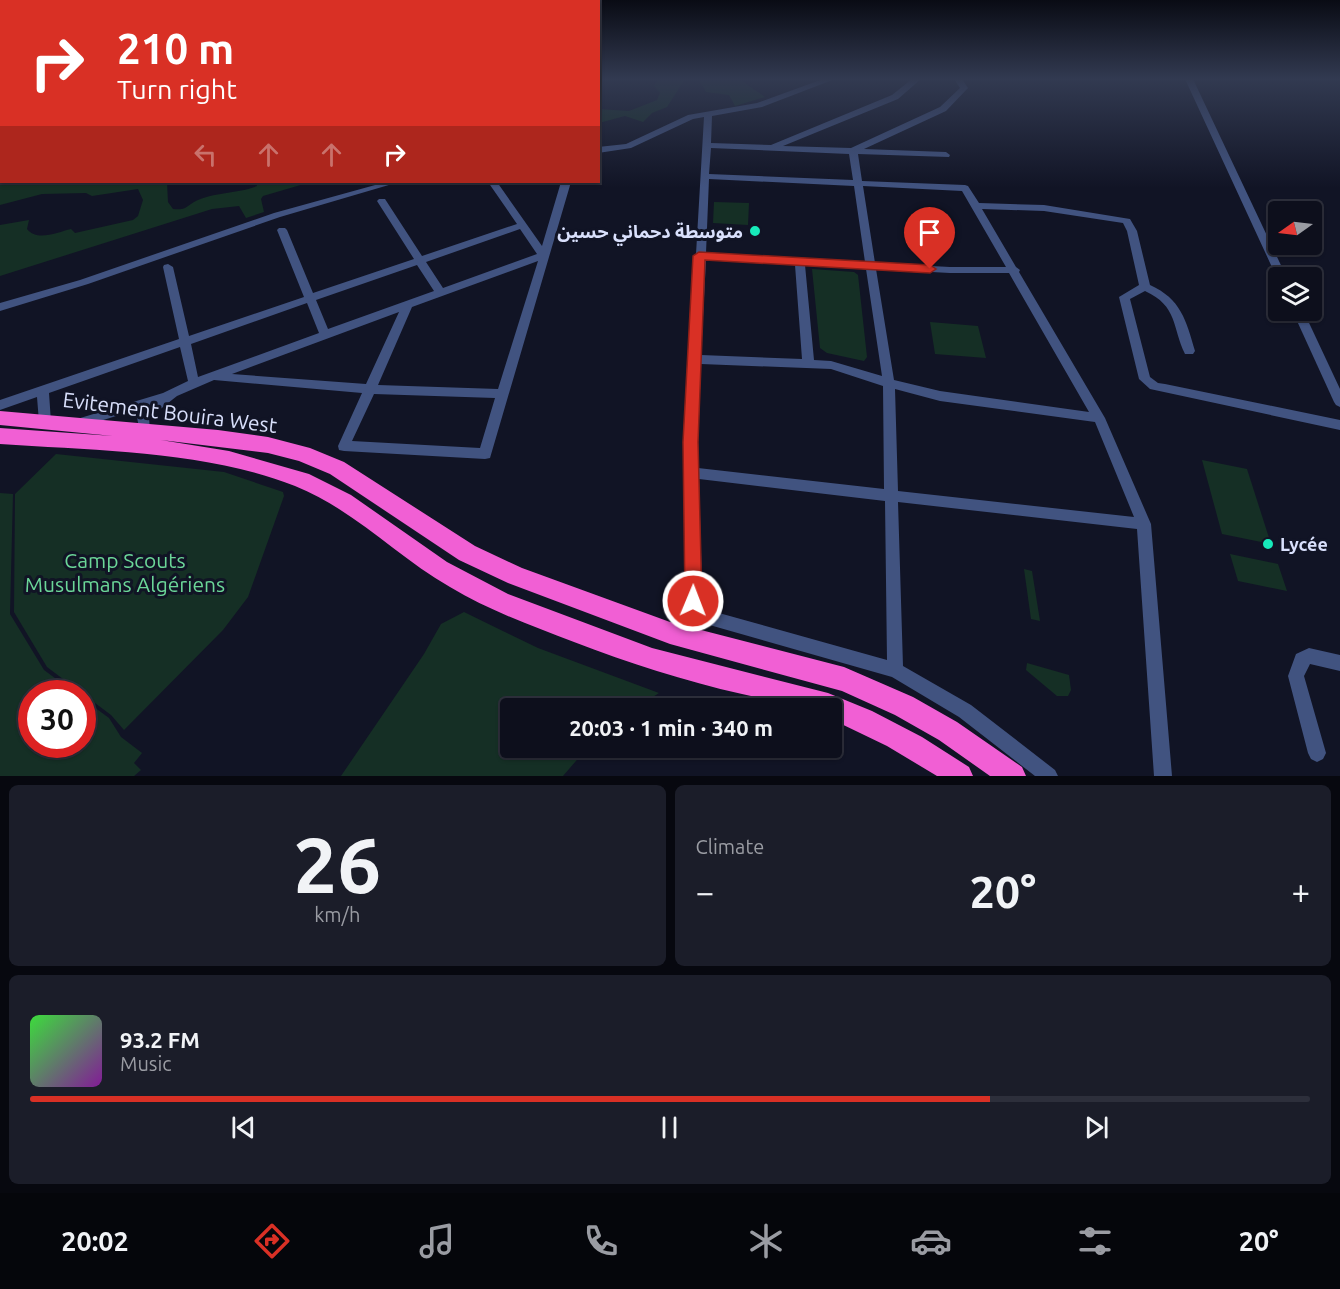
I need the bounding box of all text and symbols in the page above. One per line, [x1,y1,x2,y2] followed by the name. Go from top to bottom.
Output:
[18,24,96,102] icon: right
[117,25,234,72] text: 210 m
[117,74,237,104] text: Turn right
[189,138,222,171] icon: left
[252,138,285,171] icon: ahead
[315,138,348,171] icon: ahead
[378,138,411,171] icon: right
[1268,201,1322,255] north arrow
[1268,201,1322,321] map controls
[904,207,955,269] pin
[913,216,946,249] icon: arrive
[557,221,743,246] place label: متوسطة دحماني حسين
[748,224,762,238] marker: متوسطة دحماني حسين
[1268,267,1322,321] button: layers
[61,387,279,437] street label: Evitement Bouira West
[1280,534,1328,554] place label: Lycée
[1261,537,1275,551] marker: Lycée
[25,548,225,596] park label: Camp Scouts Musulmans Algériens
[661,569,725,633] position arrow
[18,680,96,758] speed limit sign: 30
[569,715,773,740] text: 20:03 · 1 min · 340 m
[293,820,381,908] text: 26
[696,835,764,858] text: Climate
[969,866,1036,917] text: 20°
[696,873,714,910] text: −
[1291,873,1310,910] text: +
[314,903,360,926] text: km/h
[120,1027,200,1052] text: 93.2 FM
[120,1052,172,1075] text: Music
[227,1111,260,1144] icon: previous
[653,1111,686,1144] icon: pause
[1080,1111,1113,1144] icon: next
[251,1220,293,1262] icon: directions
[416,1220,458,1262] icon: music
[580,1220,622,1262] icon: phone
[745,1220,787,1262] icon: climate
[910,1220,952,1262] icon: car
[1074,1220,1116,1262] icon: filters
[61,1226,129,1256] text: 20:02
[1239,1226,1279,1256] text: 20°

